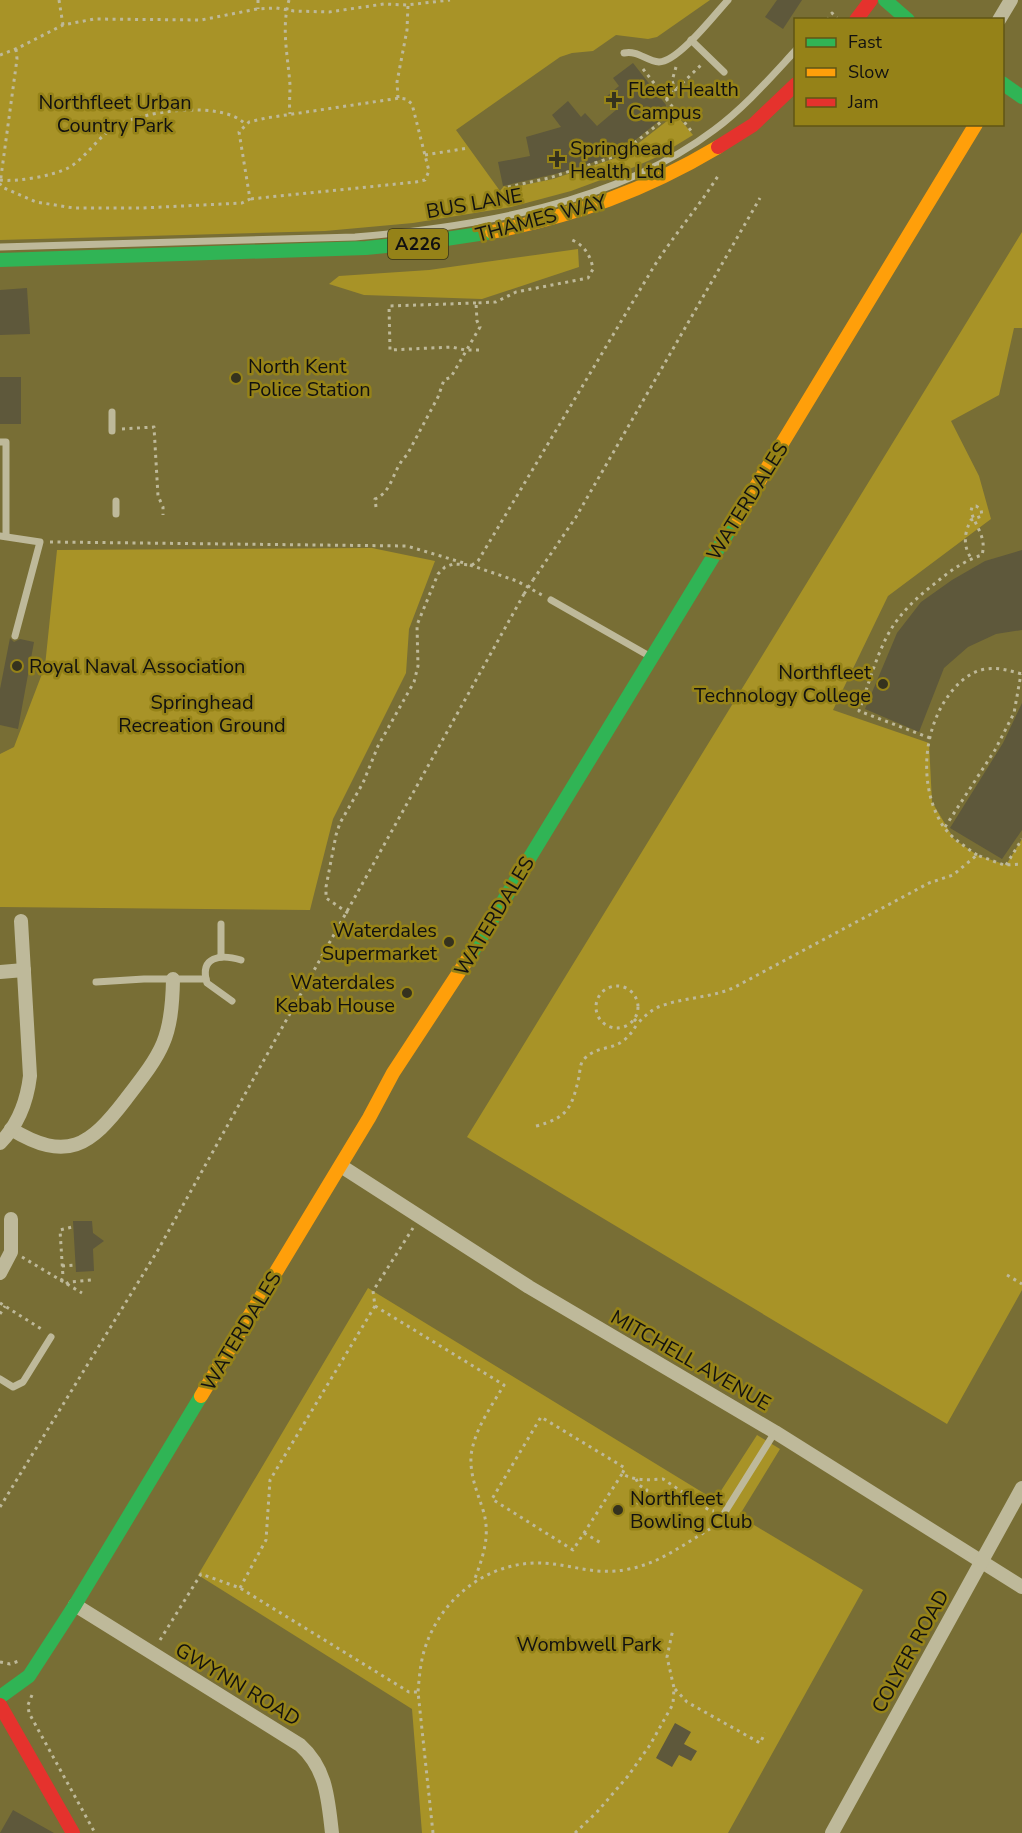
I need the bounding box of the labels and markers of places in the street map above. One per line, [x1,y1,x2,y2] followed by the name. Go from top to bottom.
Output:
[628,76,739,126] place label: Fleet Health Campus
[605,91,623,109] marker: Fleet Health Campus
[570,135,673,185] place label: Springhead Health Ltd
[548,150,566,168] marker: Springhead Health Ltd
[248,353,371,403] place label: North Kent Police Station
[229,371,243,385] marker: North Kent Police Station
[29,653,245,680] place label: Royal Naval Association
[10,659,24,673] marker: Royal Naval Association
[694,659,872,709] place label: Northfleet Technology College
[876,677,890,691] marker: Northfleet Technology College
[322,917,438,967] place label: Waterdales Supermarket
[442,935,456,949] marker: Waterdales Supermarket
[275,969,395,1019] place label: Waterdales Kebab House
[400,986,414,1000] marker: Waterdales Kebab House
[630,1485,752,1535] place label: Northfleet Bowling Club
[611,1503,625,1517] marker: Northfleet Bowling Club

